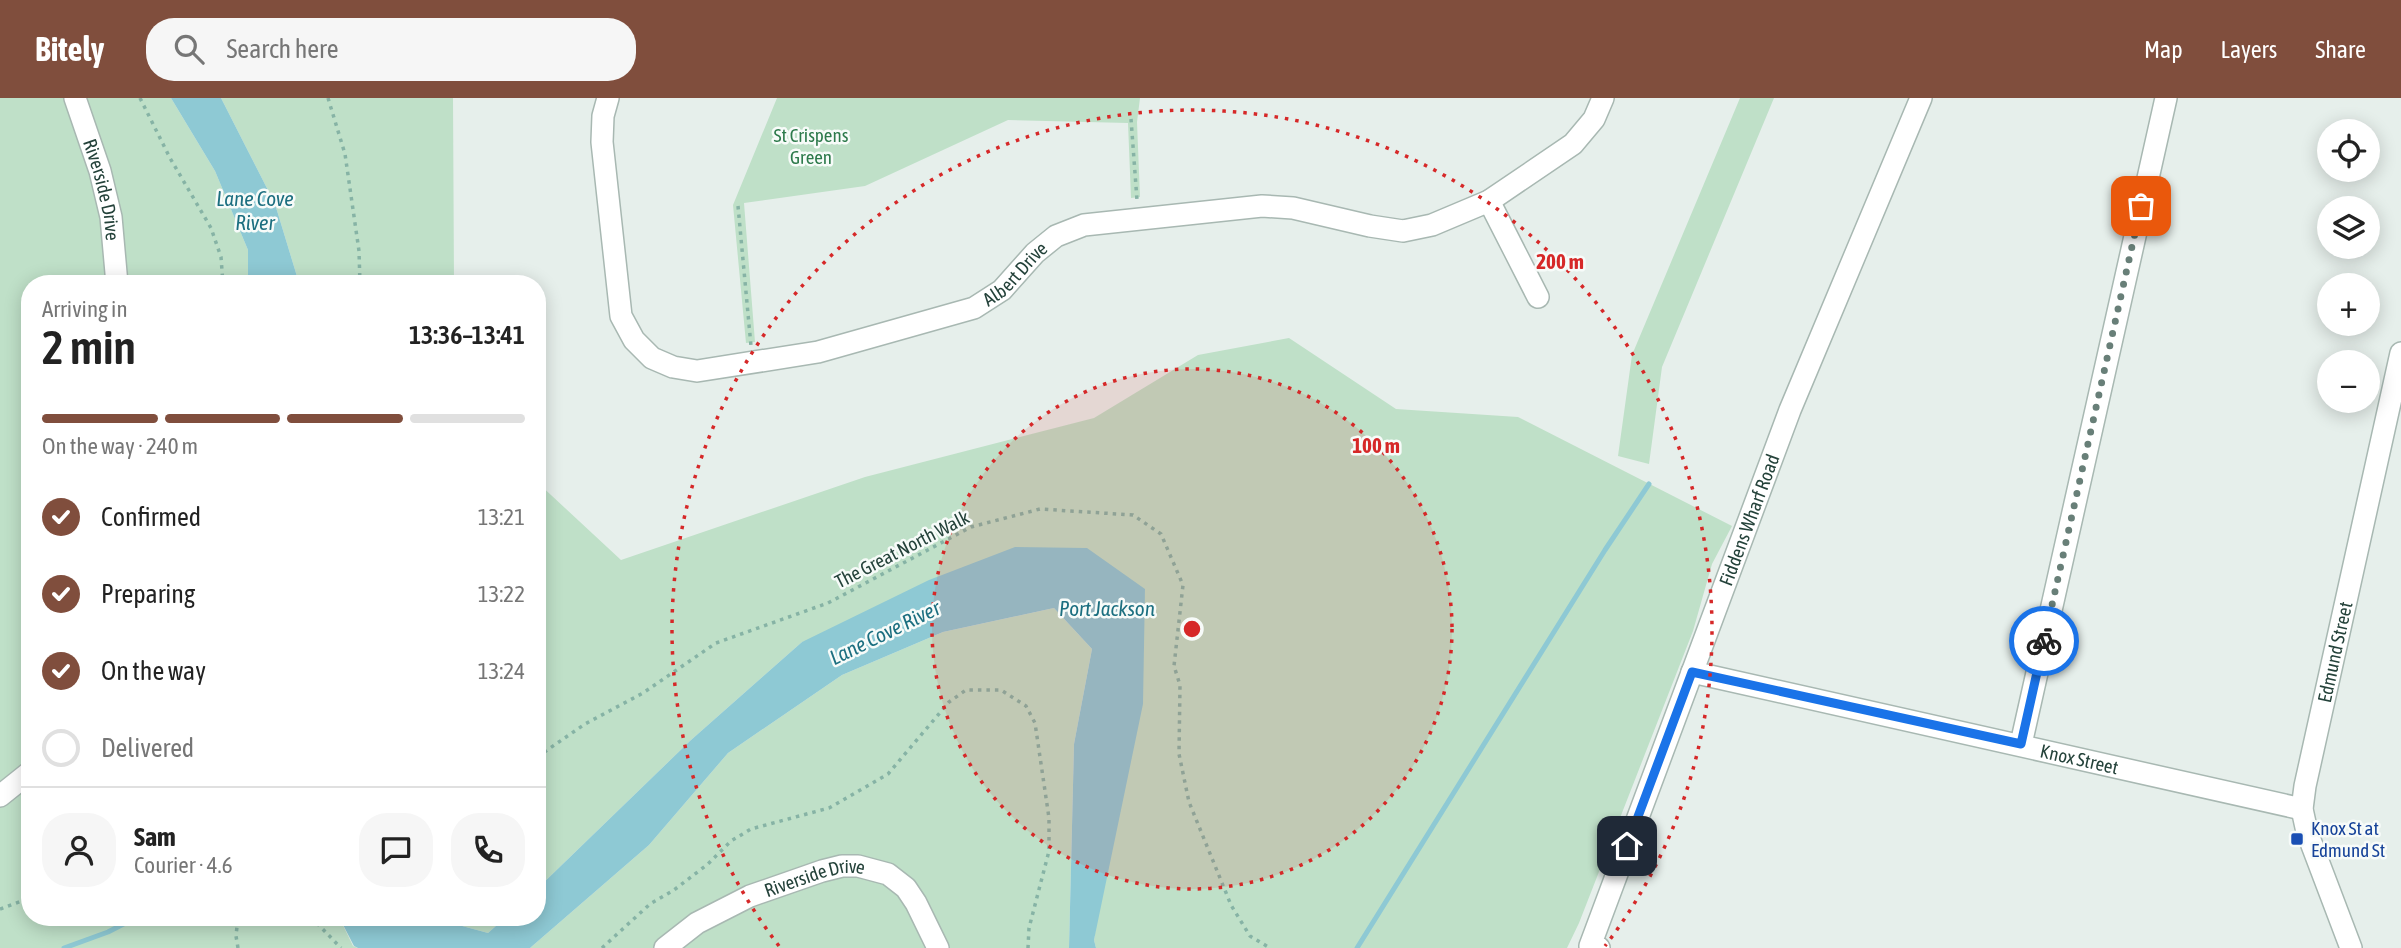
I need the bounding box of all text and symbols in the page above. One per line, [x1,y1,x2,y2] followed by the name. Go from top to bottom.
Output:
[146,18,636,81] search box
[35,30,104,68] text: Bitely
[170,30,208,68] icon: search
[226,34,339,64] text: Search here
[2144,36,2183,63] text: Map
[2221,36,2277,63] text: Layers
[2315,36,2366,63] text: Share
[2317,119,2380,413] map controls
[2317,119,2380,182] button: locate
[774,124,849,168] park label: St Crispens Green
[79,136,124,241] street label: Riverside Drive
[2111,176,2171,236] pin
[216,186,294,234] water label: Lane Cove River
[2122,187,2160,225] icon: bag
[2317,196,2380,259] button: layers
[979,237,1051,310] street label: Albert Drive
[1536,249,1584,273] text: 200 m
[2317,273,2380,336] button: +
[42,296,128,322] text: Arriving in
[409,320,525,350] text: 13:36–13:41
[42,321,136,374] text: 2 min
[2317,350,2380,413] button: −
[42,433,198,459] text: On the way · 240 m
[1352,433,1400,457] text: 100 m
[1714,451,1784,589] street label: Fiddens Wharf Road
[42,498,80,536] icon: check
[101,502,201,532] text: Confirmed
[478,504,525,530] text: 13:21
[831,505,973,592] street label: The Great North Walk
[42,575,80,613] icon: check
[101,579,195,609] text: Preparing
[478,581,525,607] text: 13:22
[825,595,944,669] water label: Lane Cove River
[1059,596,1155,620] water label: Port Jackson
[2313,600,2357,705] street label: Edmund Street
[2009,606,2079,676] courier
[1180,617,1204,641] centre of rings
[2025,622,2063,660] icon: bike
[42,652,80,690] icon: check
[101,656,206,686] text: On the way
[478,658,525,684] text: 13:24
[101,733,194,763] text: Delivered
[2038,740,2120,778] street label: Knox Street
[42,813,116,887] button: person
[359,813,433,887] button: chat
[451,813,525,887] button: phone
[1597,816,1657,876] pin
[2311,817,2385,861] place label: Knox St at Edmund St
[134,822,176,852] text: Sam
[1608,827,1646,865] icon: home
[2289,831,2305,847] marker: Knox St at Edmund St
[134,852,233,878] text: Courier · 4.6
[761,855,868,901] street label: Riverside Drive

